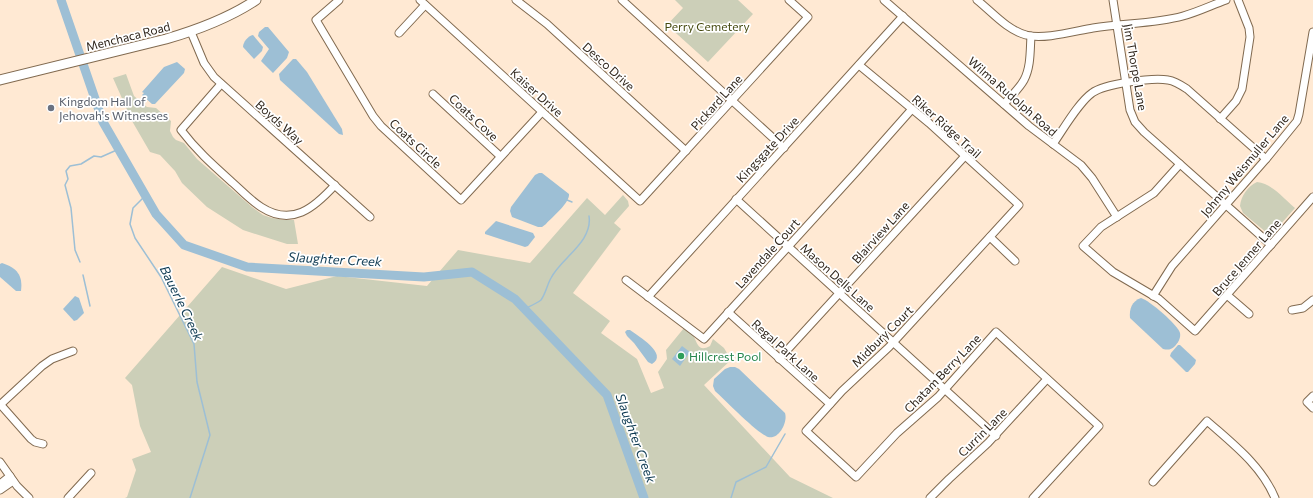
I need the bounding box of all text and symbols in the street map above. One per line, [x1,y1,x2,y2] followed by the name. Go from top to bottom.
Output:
[84,19,172,53] street label: Menchaca Road
[664,19,750,33] park label: Perry Cemetery
[1120,22,1151,112] street label: Jim Thorpe Lane
[580,39,638,93] street label: Desco Drive
[966,53,1060,139] street label: Wilma Rudolph Road
[508,65,566,119] street label: Kaiser Drive
[688,71,744,133] street label: Pickard Lane
[447,91,501,143] street label: Coats Cove
[910,91,984,161] street label: Riker Ridge Trail
[59,94,168,123] place label: Kingdom Hall of Jehovah's Witnesses
[253,97,307,147] street label: Boyds Way
[46,103,56,113] marker: Kingdom Hall of Jehovah's Witnesses
[1197,111,1292,220] street label: Johnny Weismuller Lane
[733,113,801,185] street label: Kingsgate Drive
[387,116,445,170] street label: Coats Circle
[848,198,912,266] street label: Blairview Lane
[732,215,802,291] street label: Lavendale Court
[1209,216,1284,299] street label: Bruce Jenner Lane
[798,240,878,314] street label: Mason Dells Lane
[288,249,383,269] water label: Slaughter Creek
[157,263,208,344] water label: Bauerle Creek
[849,303,915,369] street label: Midbury Court
[749,316,823,384] street label: Regal Park Lane
[901,331,983,415] street label: Chatam Berry Lane
[689,349,761,363] place label: Hillcrest Pool
[676,351,686,361] marker: Hillcrest Pool
[612,391,660,486] water label: Slaughter Creek
[955,405,1009,459] street label: Currin Lane

